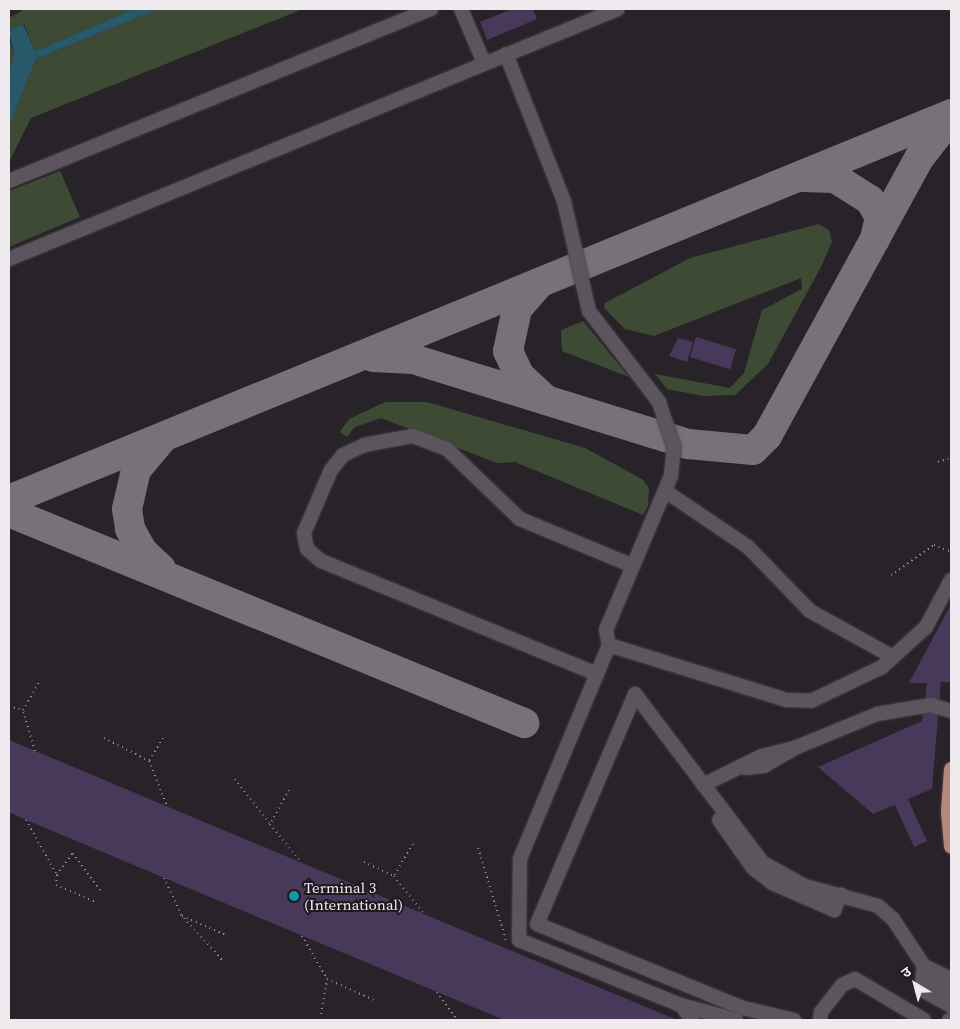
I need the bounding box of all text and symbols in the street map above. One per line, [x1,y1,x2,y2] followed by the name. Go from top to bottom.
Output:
[304,878,403,913] place label: Terminal 3 (International)
[288,890,300,902] marker: Terminal 3 (International)
[890,959,940,1009] north arrow
[897,962,915,982] text: उ

